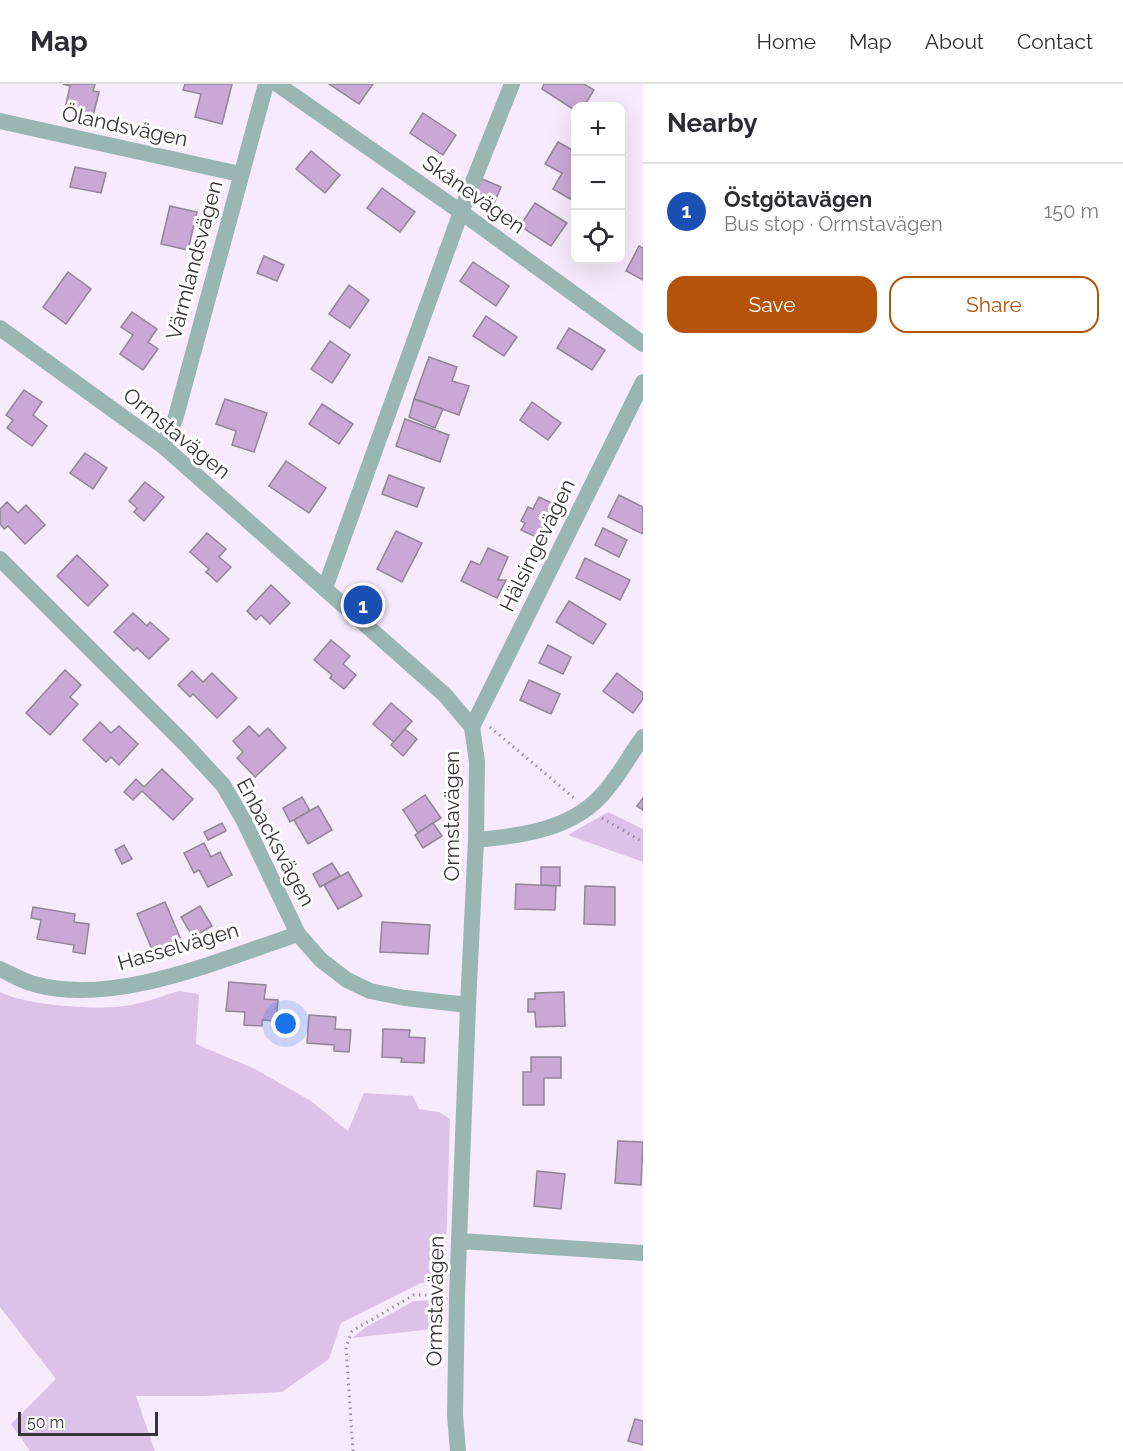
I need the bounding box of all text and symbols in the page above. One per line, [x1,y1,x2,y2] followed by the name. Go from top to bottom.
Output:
[30,25,88,58] text: Map
[757,29,816,54] text: Home
[849,29,892,54] text: Map
[925,29,984,54] text: About
[1017,29,1093,54] text: Contact
[60,100,190,152] street label: Ölandsvägen
[571,102,625,264] map controls
[571,102,625,156] button: +
[667,108,757,138] text: Nearby
[418,149,530,239] street label: Skånevägen
[571,156,625,210] button: −
[161,178,227,342] street label: Värmlandsvägen
[724,186,872,212] text: Östgötavägen
[682,199,691,223] text: 1
[1044,199,1099,223] text: 150 m
[571,210,625,264] button: locate
[724,212,943,236] text: Bus stop · Ormstavägen
[667,276,877,333] button: Save
[889,276,1099,333] button: Share
[118,382,236,484] street label: Ormstavägen
[494,475,580,615] street label: Hälsingevägen
[344,582,382,628] pin: 1
[439,751,464,881] street label: Ormstavägen
[232,774,320,910] street label: Enbacksvägen
[115,917,241,975] street label: Hasselvägen
[271,1009,300,1038] your location
[421,1236,449,1366] street label: Ormstavägen
[18,1409,158,1436] scale bar
[27,1413,64,1432] text: 50 m

